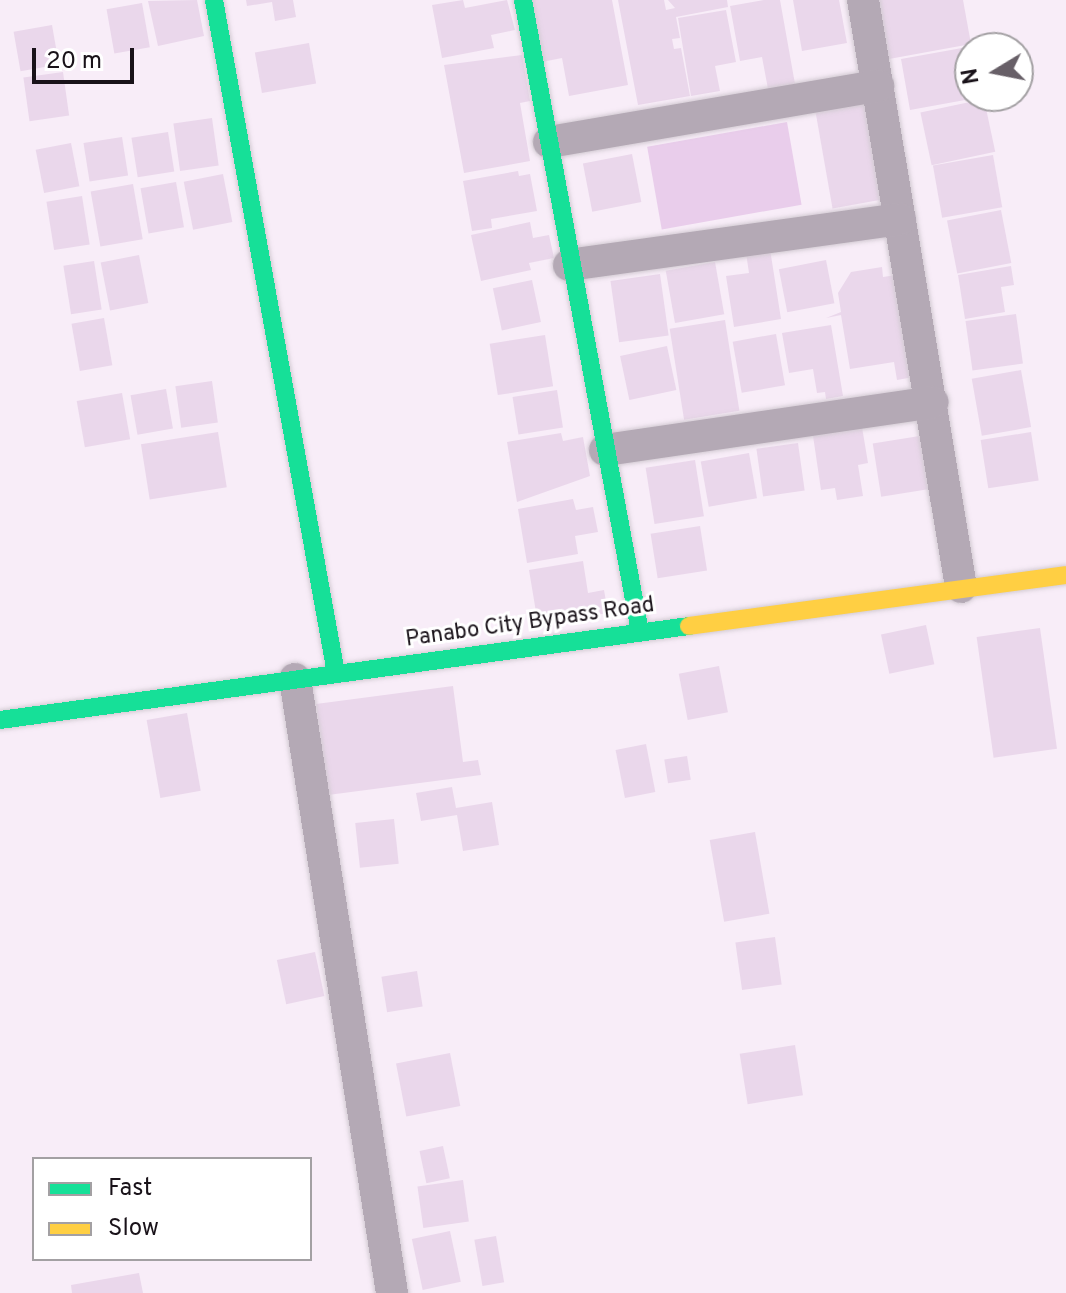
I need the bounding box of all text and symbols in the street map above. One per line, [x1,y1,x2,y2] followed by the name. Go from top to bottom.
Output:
[36,32,138,82] scale bar
[954,32,1034,112] north arrow
[46,47,102,77] text: 20 m
[957,66,987,86] text: N
[404,592,656,654] street label: Panabo City Bypass Road
[32,1157,312,1261] legend
[108,1174,152,1204] text: Fast
[108,1214,159,1244] text: Slow

